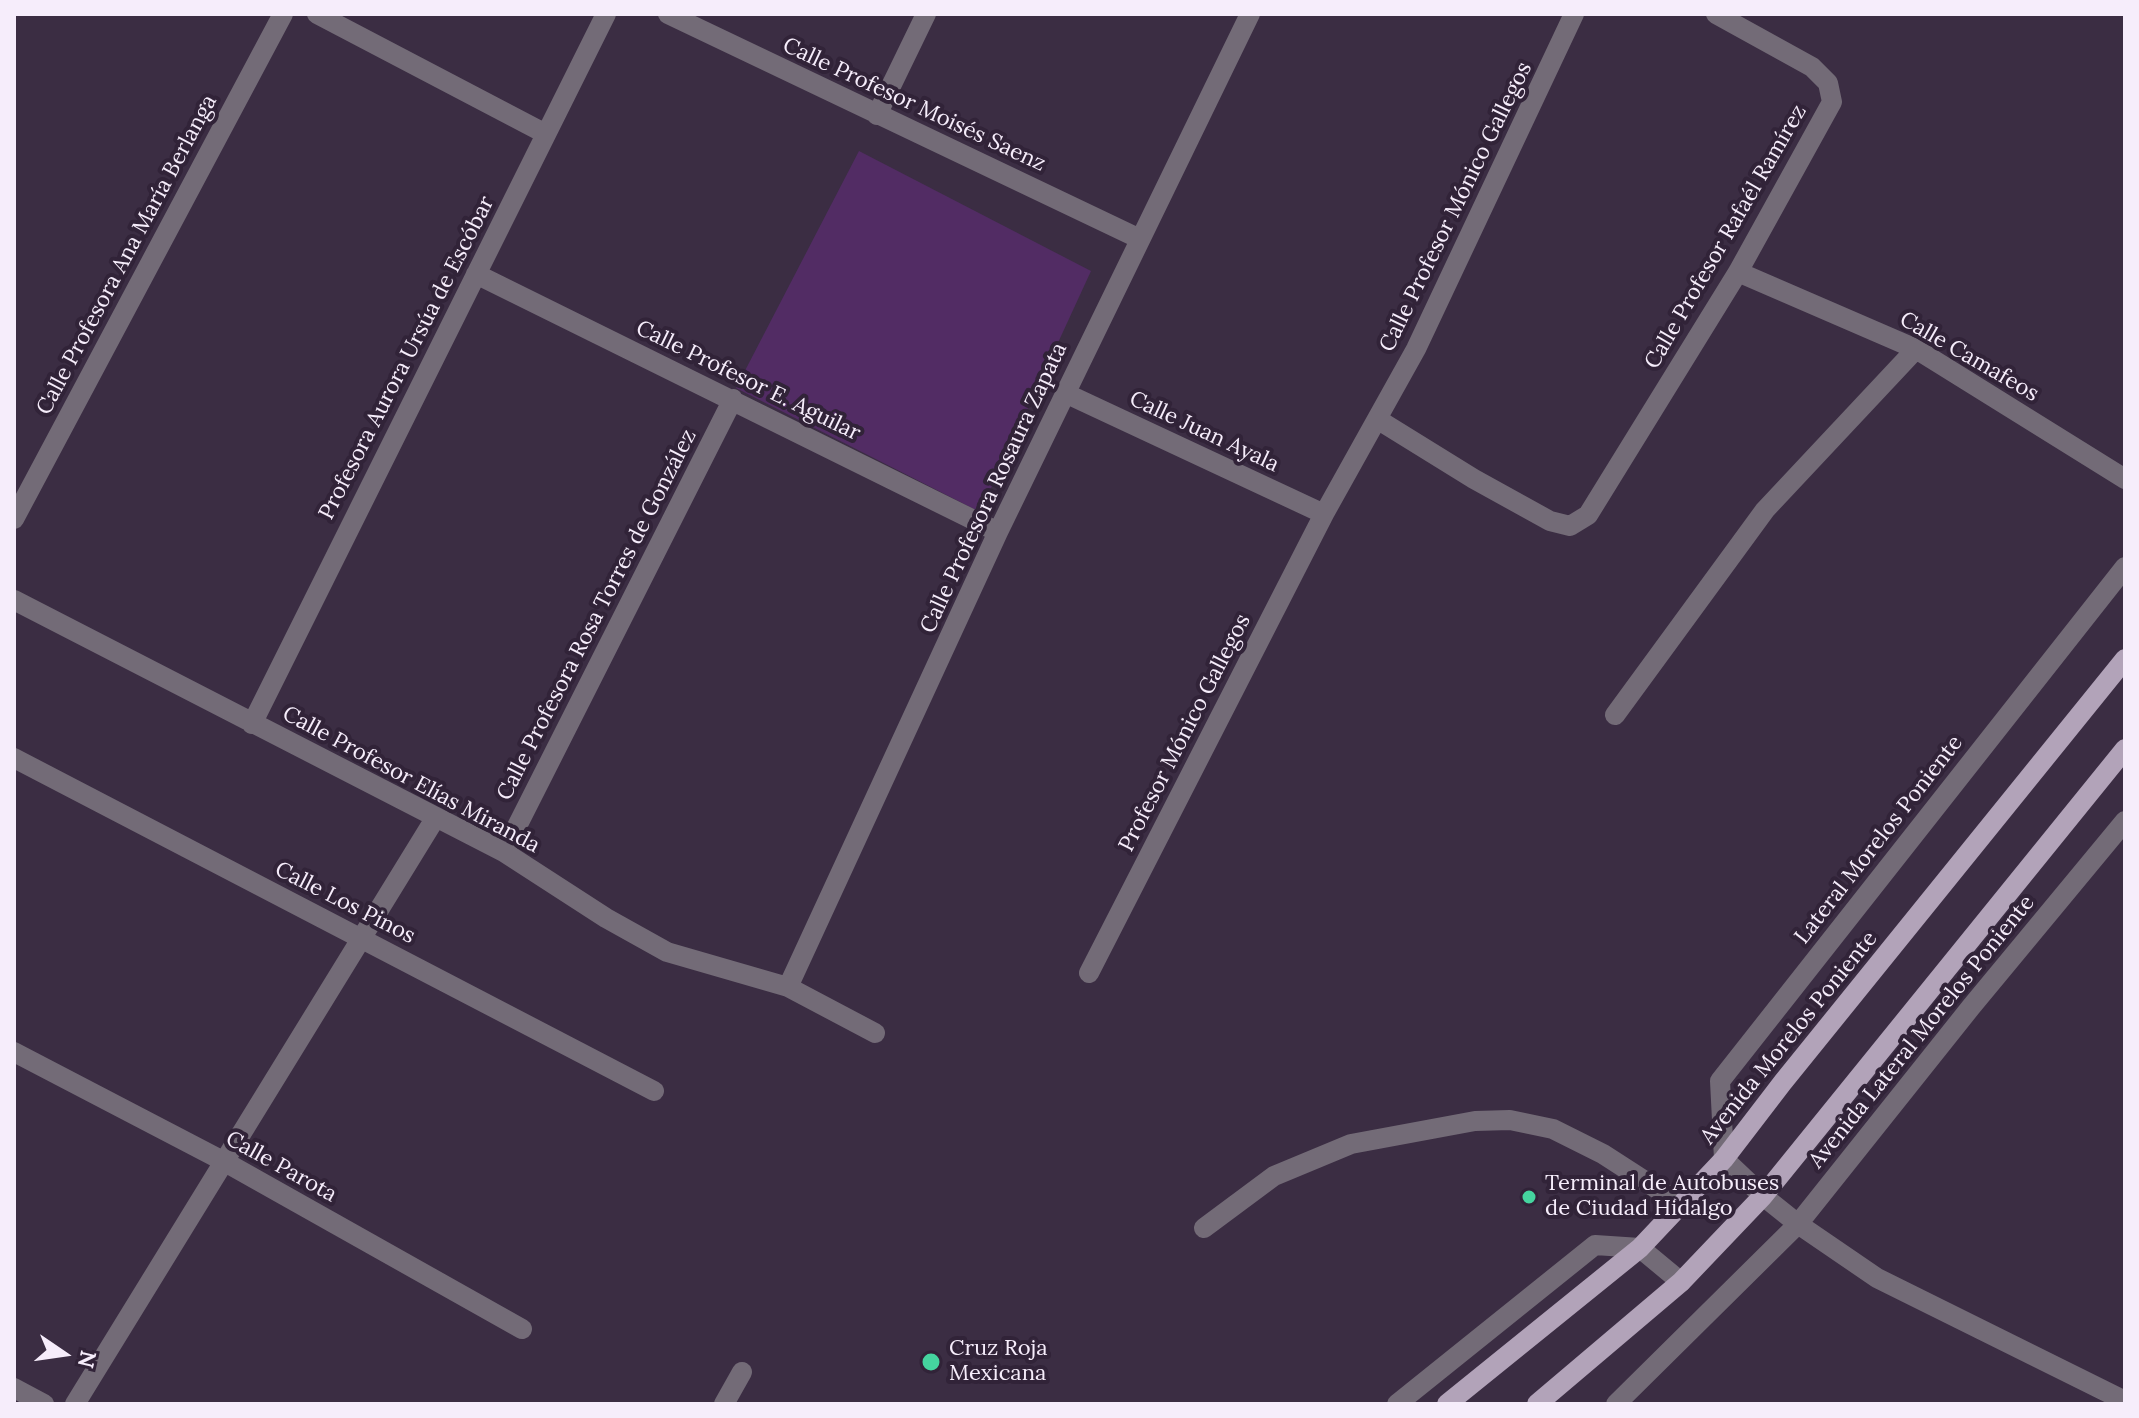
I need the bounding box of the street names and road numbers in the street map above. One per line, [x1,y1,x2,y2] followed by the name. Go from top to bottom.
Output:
[778,32,1050,178] street label: Calle Profesor Moisés Saenz
[1374,58,1538,356] street label: Calle Profesor Mónico Gallegos
[31,90,223,420] street label: Calle Profesora Ana María Berlanga
[1639,100,1813,374] street label: Calle Profesor Rafaél Ramírez
[314,192,500,524] street label: Profesora Aurora Ursúa de Escóbar
[1895,306,2043,408] street label: Calle Camafeos
[631,315,865,447] street label: Calle Profesor E. Aguilar
[915,339,1073,637] street label: Calle Profesora Rosaura Zapata
[1125,386,1283,478] street label: Calle Juan Ayala
[492,425,702,805] street label: Calle Profesora Rosa Torres de González
[1114,610,1256,856] street label: Profesor Mónico Gallegos
[278,701,544,859] street label: Calle Profesor Elías Miranda
[1789,730,1969,950] street label: Lateral Morelos Poniente
[270,856,420,950] street label: Calle Los Pinos
[1804,890,2040,1174] street label: Avenida Lateral Morelos Poniente
[1695,926,1883,1150] street label: Avenida Morelos Poniente
[221,1126,341,1208] street label: Calle Parota

